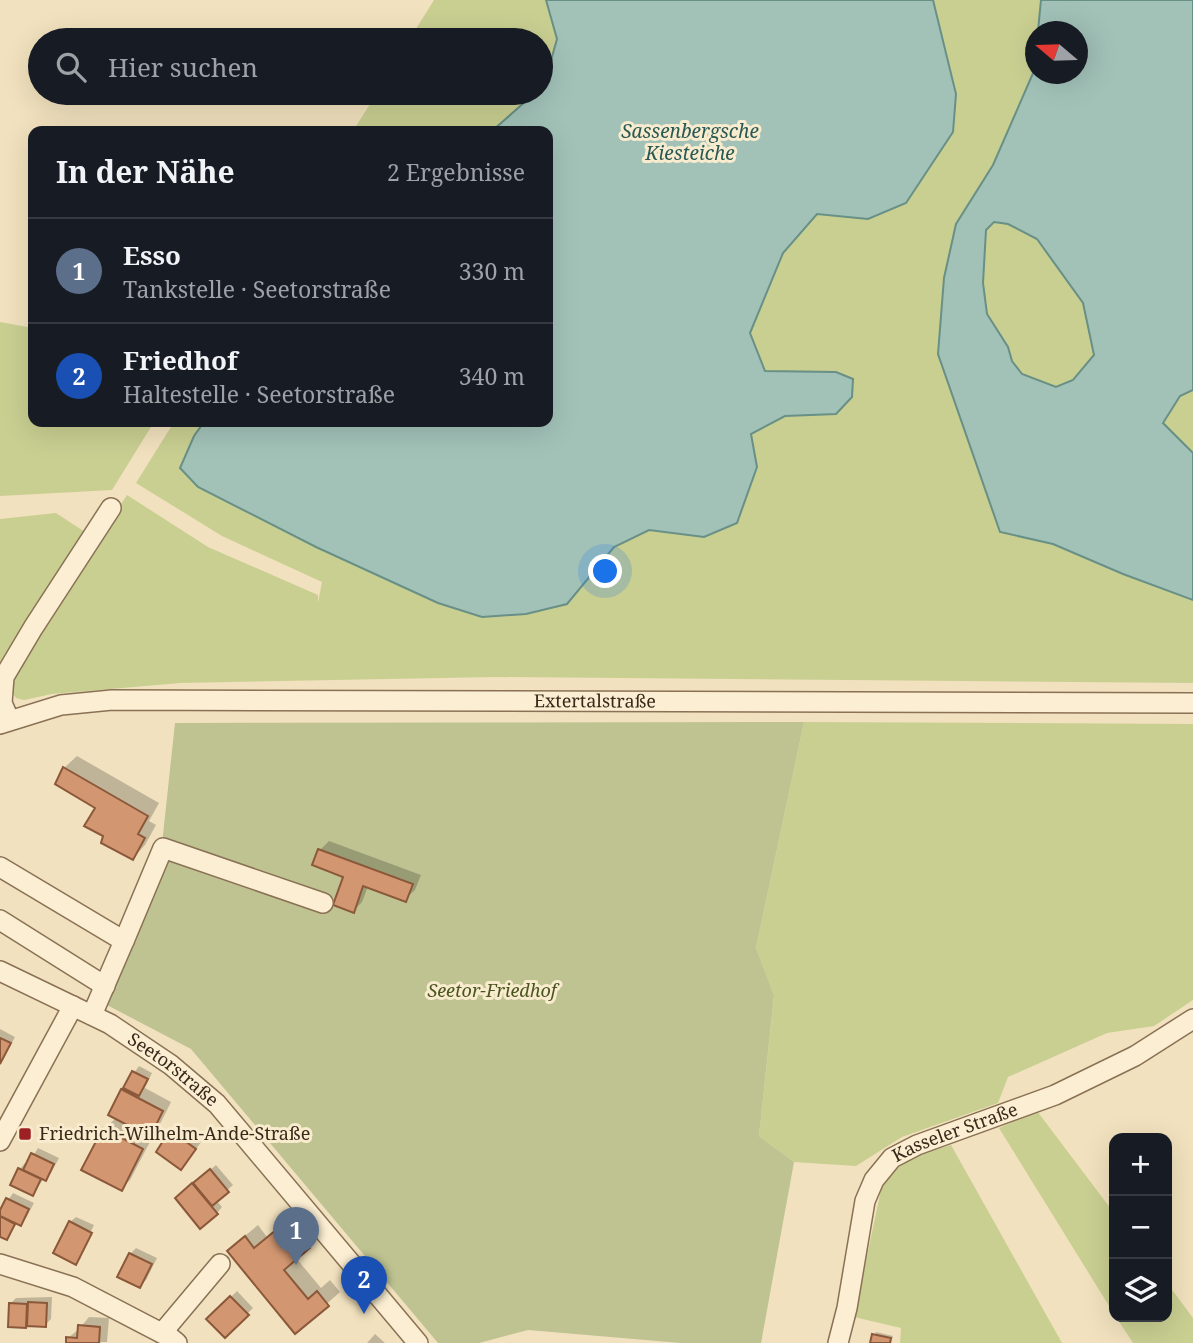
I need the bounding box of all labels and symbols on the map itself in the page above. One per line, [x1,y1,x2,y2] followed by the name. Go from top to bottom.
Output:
[1025,21,1088,84] north arrow
[621,118,759,166] water label: Sassenbergsche Kiesteiche
[588,554,622,588] your location
[534,688,656,713] street label: Extertalstraße
[427,978,560,1002] park label: Seetor-Friedhof
[124,1026,224,1111] street label: Seetorstraße
[888,1097,1021,1167] street label: Kasseler Straße
[39,1121,310,1145] place label: Friedrich-Wilhelm-Ande-Straße
[17,1126,33,1142] marker: Friedrich-Wilhelm-Ande-Straße
[273,1207,319,1265] pin: 1
[341,1256,387,1314] pin: 2

